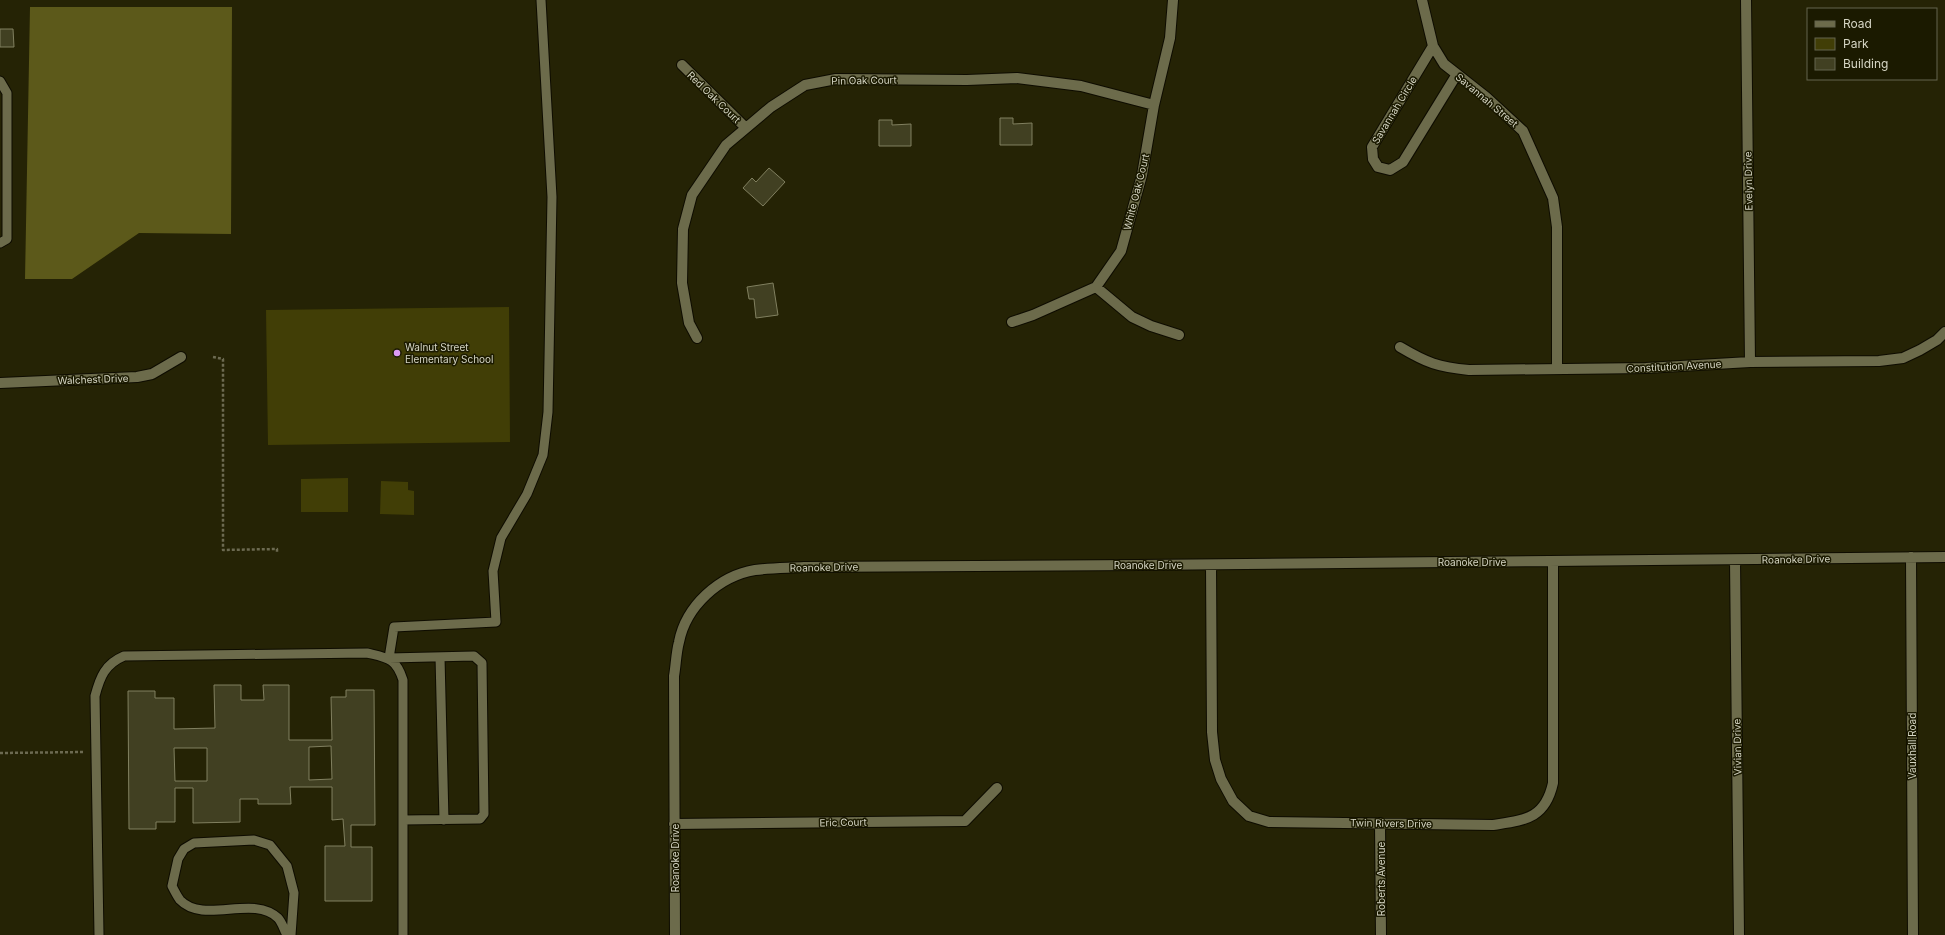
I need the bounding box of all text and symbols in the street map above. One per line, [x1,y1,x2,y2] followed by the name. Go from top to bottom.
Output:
[1807,8,1937,80] legend
[1843,16,1872,31] text: Road
[1843,36,1869,51] text: Park
[1843,56,1888,71] text: Building
[685,69,744,126] street label: Red Oak Court
[1453,71,1521,130] street label: Savannah Street
[831,73,898,87] street label: Pin Oak Court
[1369,74,1419,146] street label: Savannah Circle
[1741,151,1755,211] street label: Evelyn Drive
[1121,152,1151,231] street label: White Oak Court
[405,341,494,365] place label: Walnut Street Elementary School
[392,348,402,358] marker: Walnut Street Elementary School
[1626,358,1722,374] street label: Constitution Avenue
[57,372,129,386] street label: Walchest Drive
[1762,552,1831,566] street label: Roanoke Drive
[1438,556,1506,568] street label: Roanoke Drive
[1114,559,1182,571] street label: Roanoke Drive
[790,560,859,574] street label: Roanoke Drive
[1906,713,1918,779] street label: Vauxhall Road
[1731,718,1743,775] street label: Vivian Drive
[819,816,867,828] street label: Eric Court
[1350,816,1432,830] street label: Twin Rivers Drive
[669,824,681,892] street label: Roanoke Drive
[1375,842,1387,916] street label: Roberts Avenue

